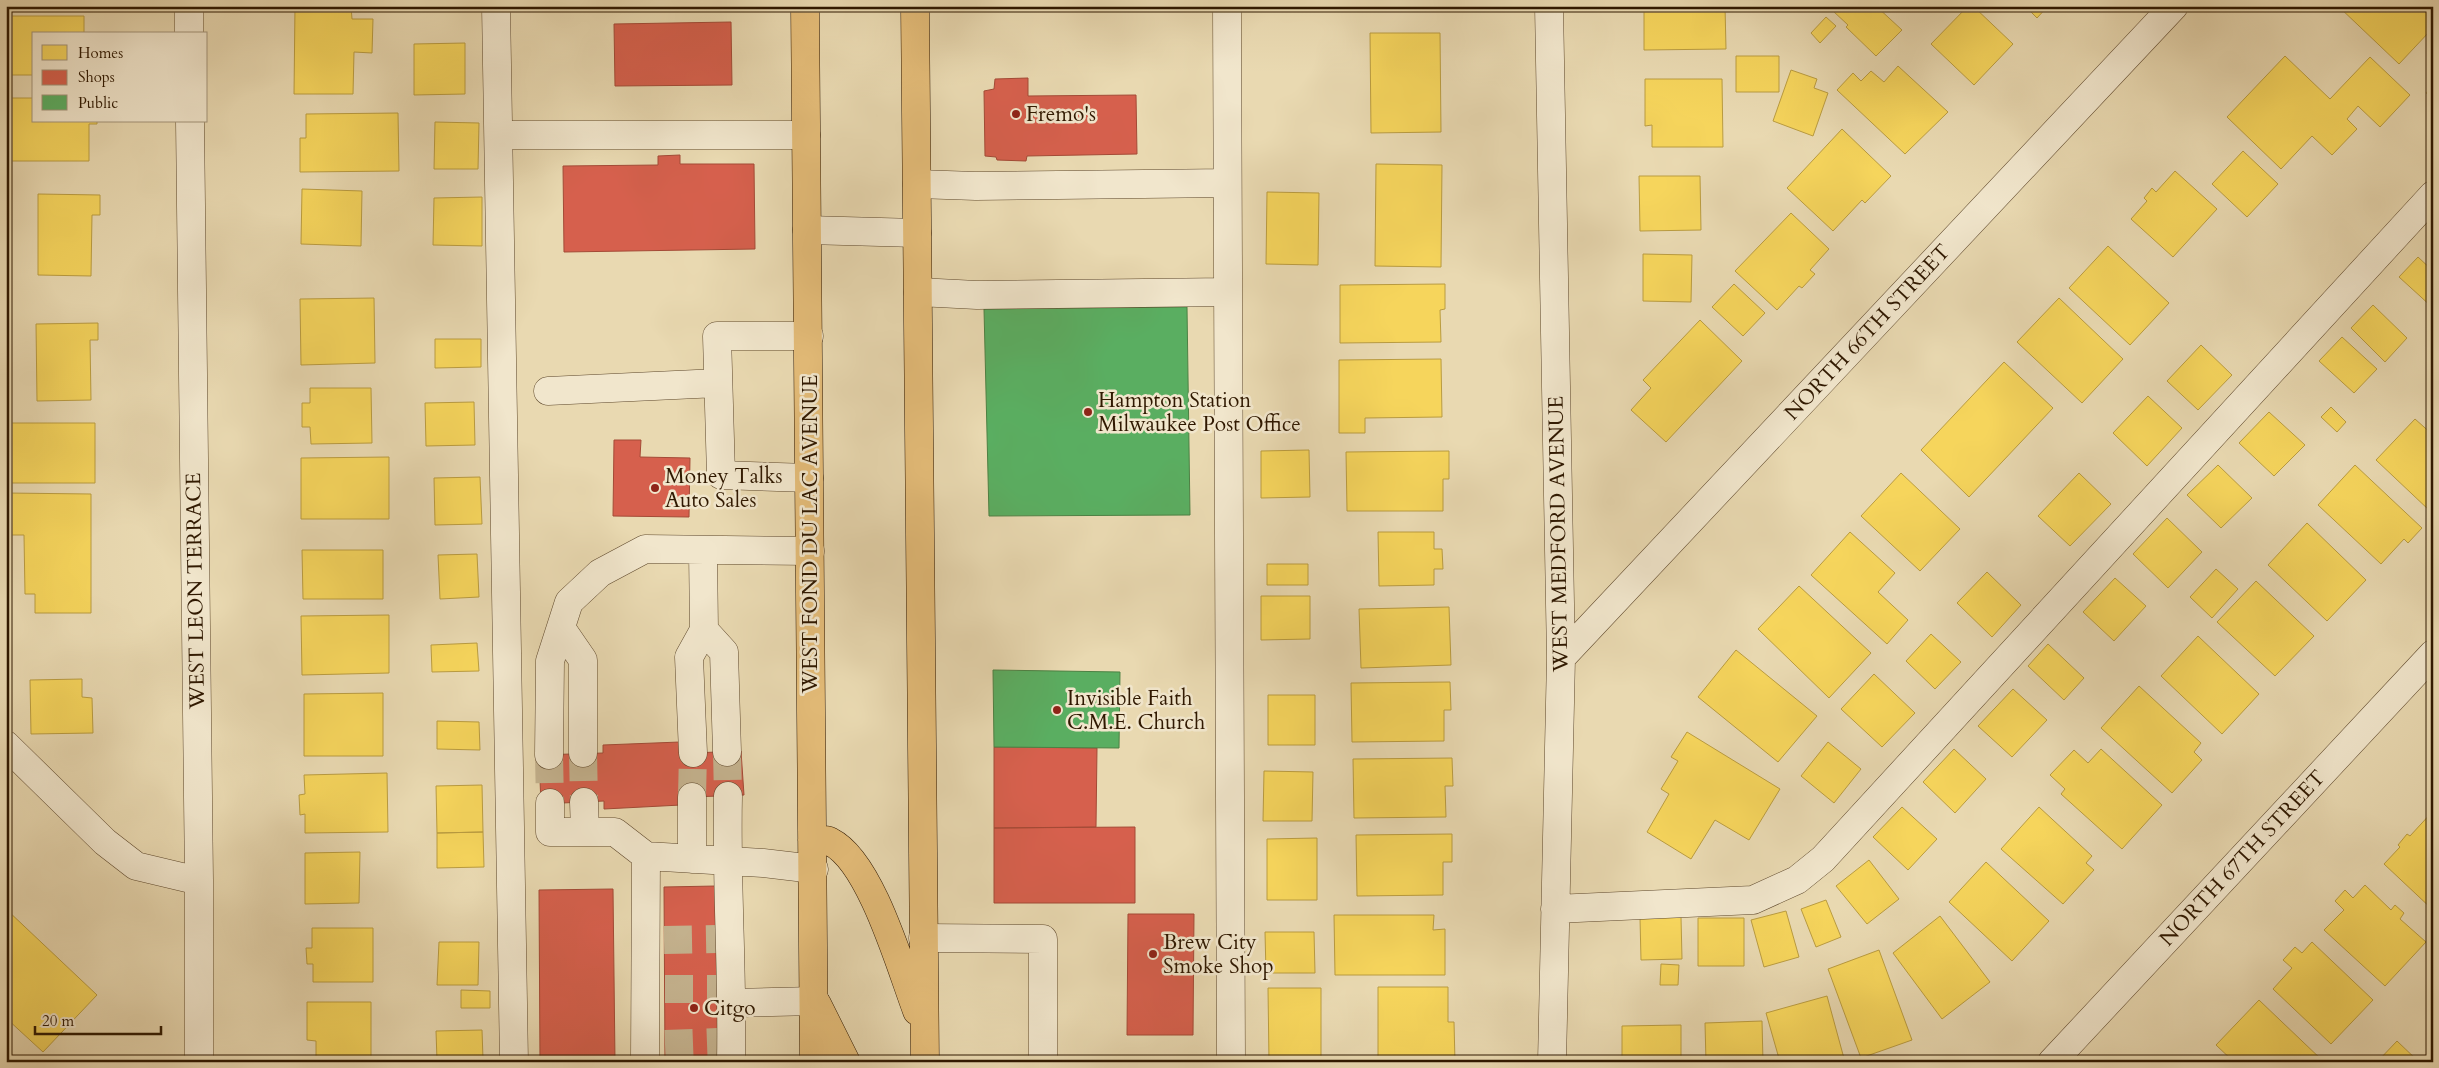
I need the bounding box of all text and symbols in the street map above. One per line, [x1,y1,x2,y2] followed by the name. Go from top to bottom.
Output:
[32,32,208,122] legend
[78,43,123,63] text: Homes
[78,67,115,87] text: Shops
[78,93,118,113] text: Public
[1026,100,1096,129] place label: Fremo's
[1010,108,1022,120] marker: Fremo's
[1778,238,1957,427] street label: NORTH 66TH STREET
[796,374,825,695] street label: WEST FOND DU LAC AVENUE
[1098,386,1301,439] place label: Hampton Station Milwaukee Post Office
[1542,396,1575,673] street label: WEST MEDFORD AVENUE
[1082,406,1094,418] marker: Hampton Station Milwaukee Post Office
[665,462,782,515] place label: Money Talks Auto Sales
[179,472,212,710] street label: WEST LEON TERRACE
[649,482,661,494] marker: Money Talks Auto Sales
[1067,684,1206,737] place label: Invisible Faith C.M.E. Church
[1051,704,1063,716] marker: Invisible Faith C.M.E. Church
[2153,764,2332,953] street label: NORTH 67TH STREET
[1163,928,1274,981] place label: Brew City Smoke Shop
[1147,948,1159,960] marker: Brew City Smoke Shop
[704,994,756,1023] place label: Citgo
[688,1002,700,1014] marker: Citgo
[35,1003,161,1035] scale bar
[42,1011,74,1031] text: 20 m

